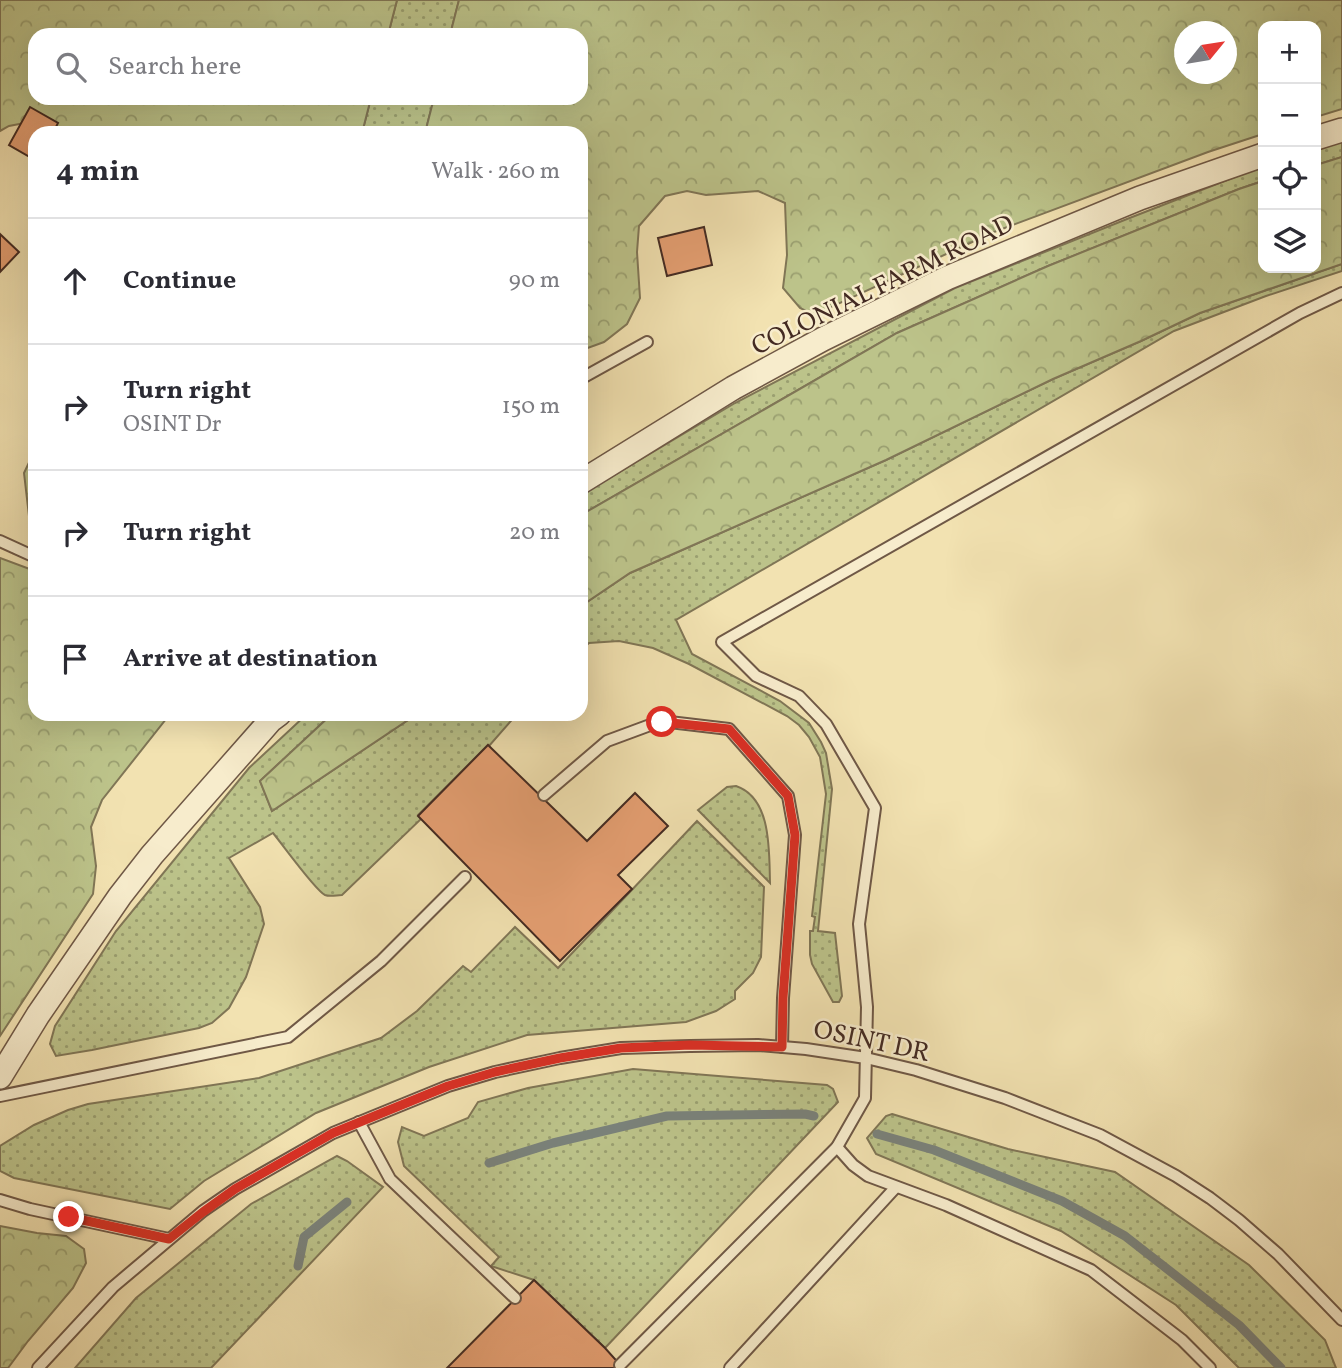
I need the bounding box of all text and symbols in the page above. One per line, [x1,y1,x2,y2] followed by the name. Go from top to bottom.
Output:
[1174,21,1237,84] north arrow
[1258,21,1321,273] map controls
[1258,21,1321,84] button: +
[28,28,588,105] search box
[52,48,90,86] icon: search
[108,49,241,85] text: Search here
[1258,84,1321,147] button: −
[1258,147,1321,210] button: locate
[56,151,140,193] text: 4 min
[431,156,560,188] text: Walk · 260 m
[746,207,1020,365] street label: COLONIAL FARM ROAD
[1258,210,1321,273] button: layers
[56,262,94,300] icon: ahead
[123,263,236,299] text: Continue
[509,265,560,297] text: 90 m
[123,373,251,409] text: Turn right
[56,388,94,426] icon: right
[502,391,560,423] text: 150 m
[123,409,222,441] text: OSINT Dr
[56,514,94,552] icon: right
[123,515,251,551] text: Turn right
[509,517,560,549] text: 20 m
[56,640,94,678] icon: arrive
[123,641,378,677] text: Arrive at destination
[646,706,677,737] route start
[810,1012,933,1072] street label: OSINT DR
[53,1201,84,1232] route end

